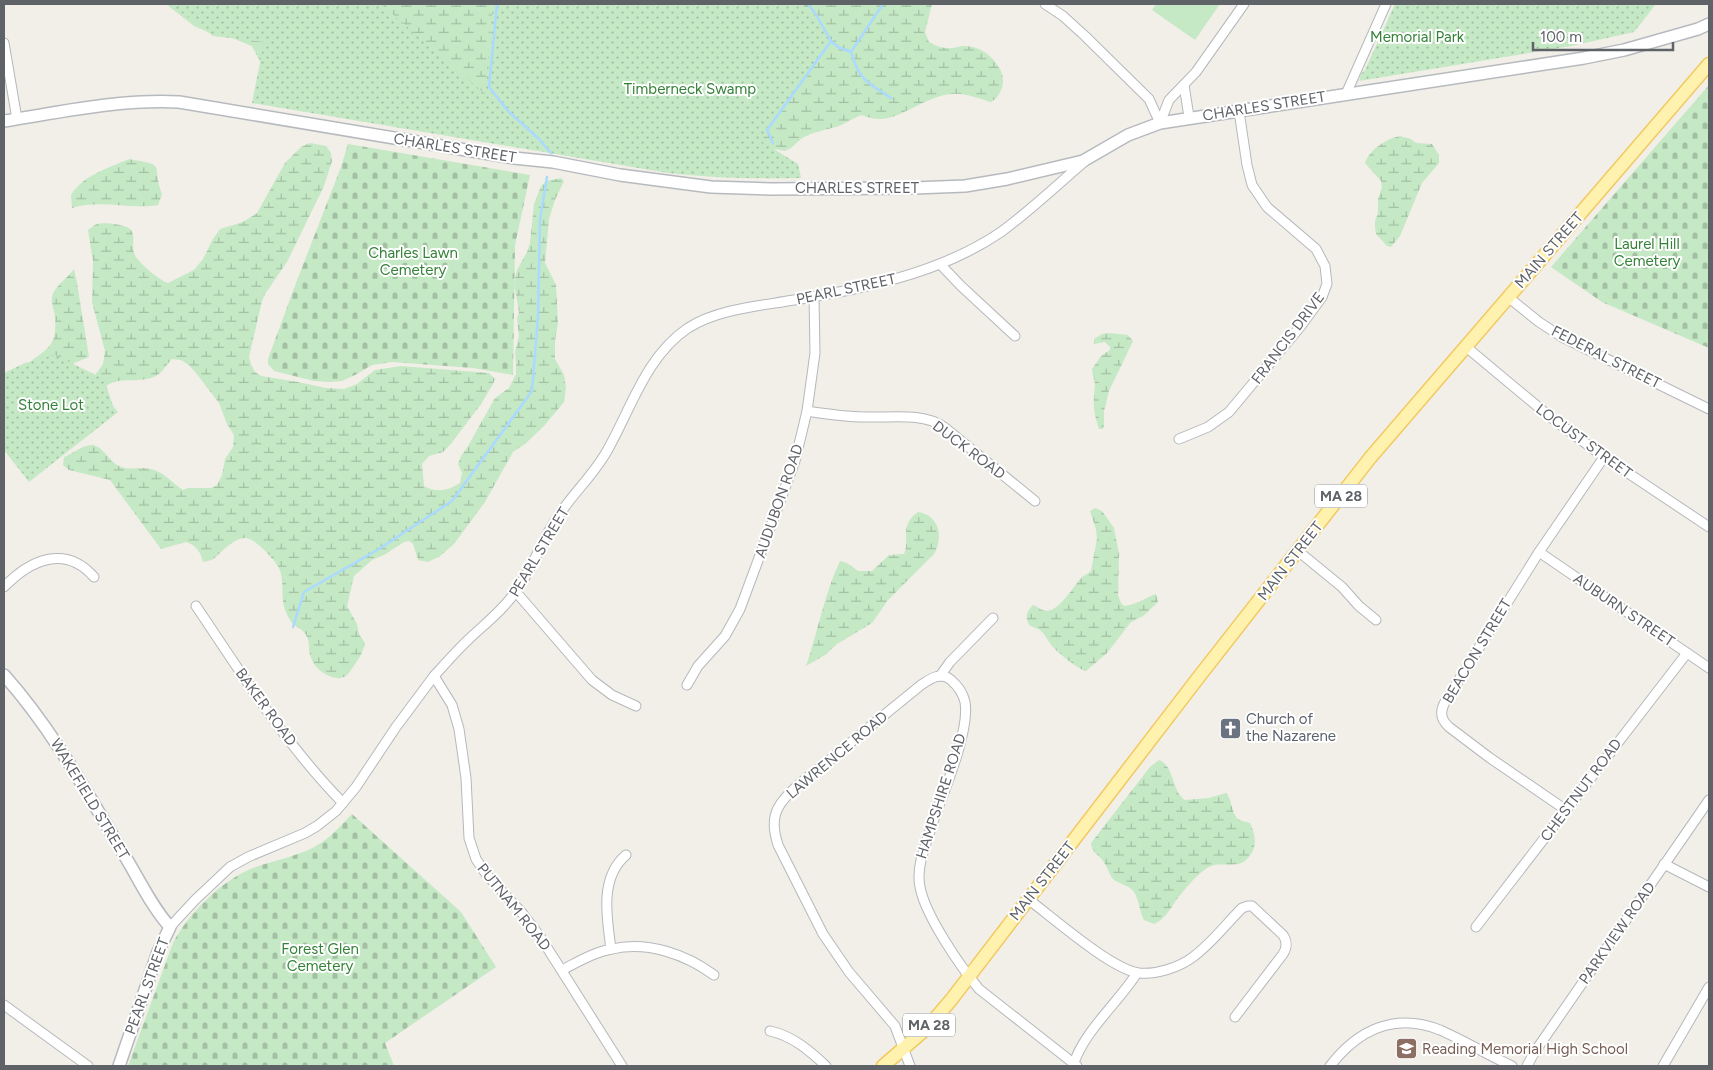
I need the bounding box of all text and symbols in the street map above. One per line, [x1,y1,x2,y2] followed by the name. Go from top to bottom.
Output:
[1533,20,1673,52] scale bar
[1370,28,1465,46] park label: Memorial Park
[1540,28,1582,46] text: 100 m
[624,80,756,98] park label: Timberneck Swamp
[1201,87,1327,125] street label: CHARLES STREET
[392,129,518,167] street label: CHARLES STREET
[795,179,920,197] street label: CHARLES STREET
[1511,208,1587,292] street label: MAIN STREET
[1614,235,1680,270] park label: Laurel Hill Cemetery
[368,244,458,279] park label: Charles Lawn Cemetery
[794,269,898,308] street label: PEARL STREET
[1248,289,1328,387] street label: FRANCIS DRIVE
[1548,322,1664,393] street label: FEDERAL STREET
[18,396,84,414] park label: Stone Lot
[1532,400,1636,482] street label: LOCUST STREET
[929,417,1009,483] street label: DUCK ROAD
[751,442,807,560] street label: AUDUBON ROAD
[1315,484,1367,508] road number: MA 28
[505,503,573,600] street label: PEARL STREET
[1254,517,1327,604] street label: MAIN STREET
[1570,570,1679,651] street label: AUBURN STREET
[1439,595,1516,706] street label: BEACON STREET
[232,665,300,749] street label: BAKER ROAD
[783,707,891,803] street label: LAWRENCE ROAD
[1246,710,1336,745] place label: Church of the Nazarene
[1218,716,1242,740] church icon: Church of the Nazarene
[912,731,970,861] street label: HAMPSHIRE ROAD
[47,735,134,863] street label: WAKEFIELD STREET
[1536,735,1626,845] street label: CHESTNUT ROAD
[1006,837,1079,924] street label: MAIN STREET
[473,860,555,954] street label: PUTNAM ROAD
[1575,879,1659,987] street label: PARKVIEW ROAD
[121,935,173,1037] street label: PEARL STREET
[281,940,359,975] park label: Forest Glen Cemetery
[903,1014,955,1036] road number: MA 28
[1394,1037,1418,1061] school or university icon: Reading Memorial High School
[1422,1040,1628,1058] place label: Reading Memorial High School

